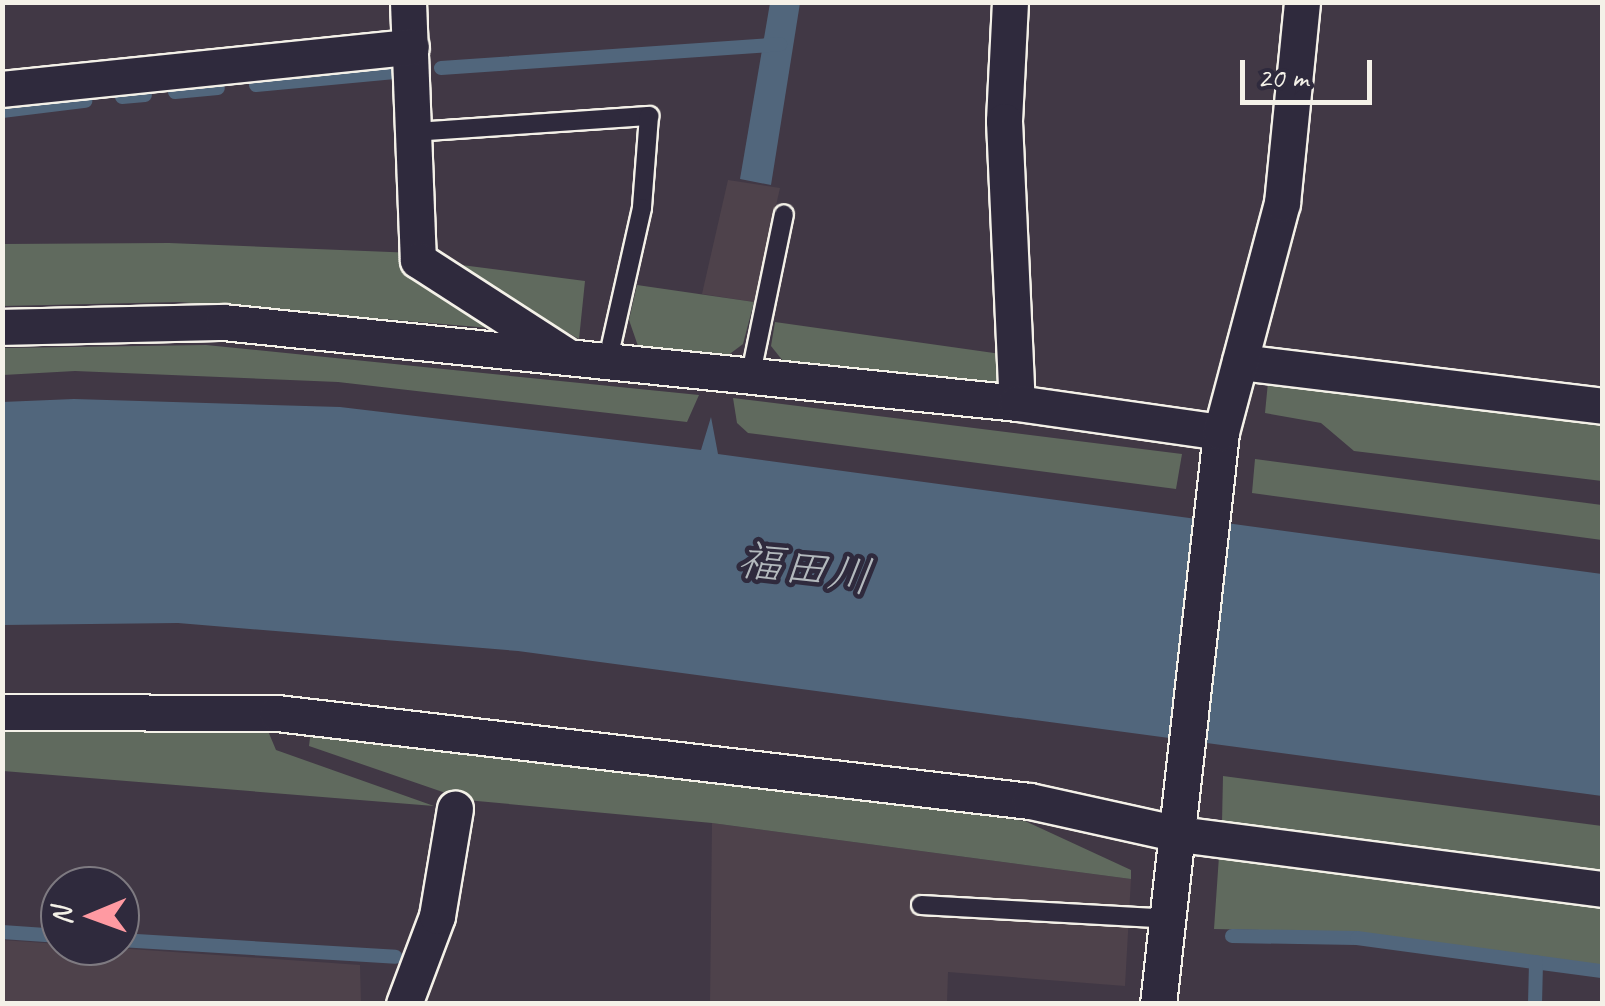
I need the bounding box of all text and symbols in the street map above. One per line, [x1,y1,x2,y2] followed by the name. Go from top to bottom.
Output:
[1245,40,1378,102] scale bar
[1257,58,1308,96] text: 20 m
[734,533,876,605] water label: 福田川
[40,866,140,966] north arrow
[44,908,79,925] text: N

